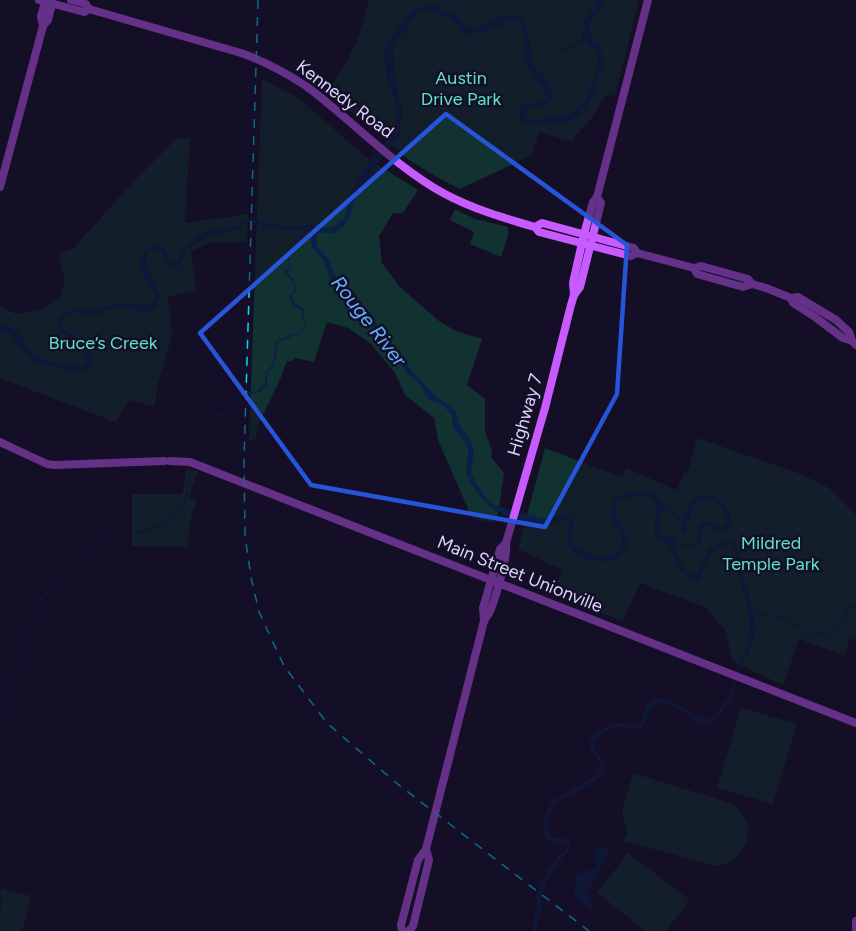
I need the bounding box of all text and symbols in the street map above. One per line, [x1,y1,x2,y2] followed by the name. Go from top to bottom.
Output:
[292,55,398,143] street label: Kennedy Road
[421,67,501,110] park label: Austin Drive Park
[326,271,412,372] water label: Rouge River
[48,332,158,354] park label: Bruce’s Creek
[503,371,547,459] street label: Highway 7
[434,531,606,617] street label: Main Street Unionville
[722,532,820,575] park label: Mildred Temple Park

